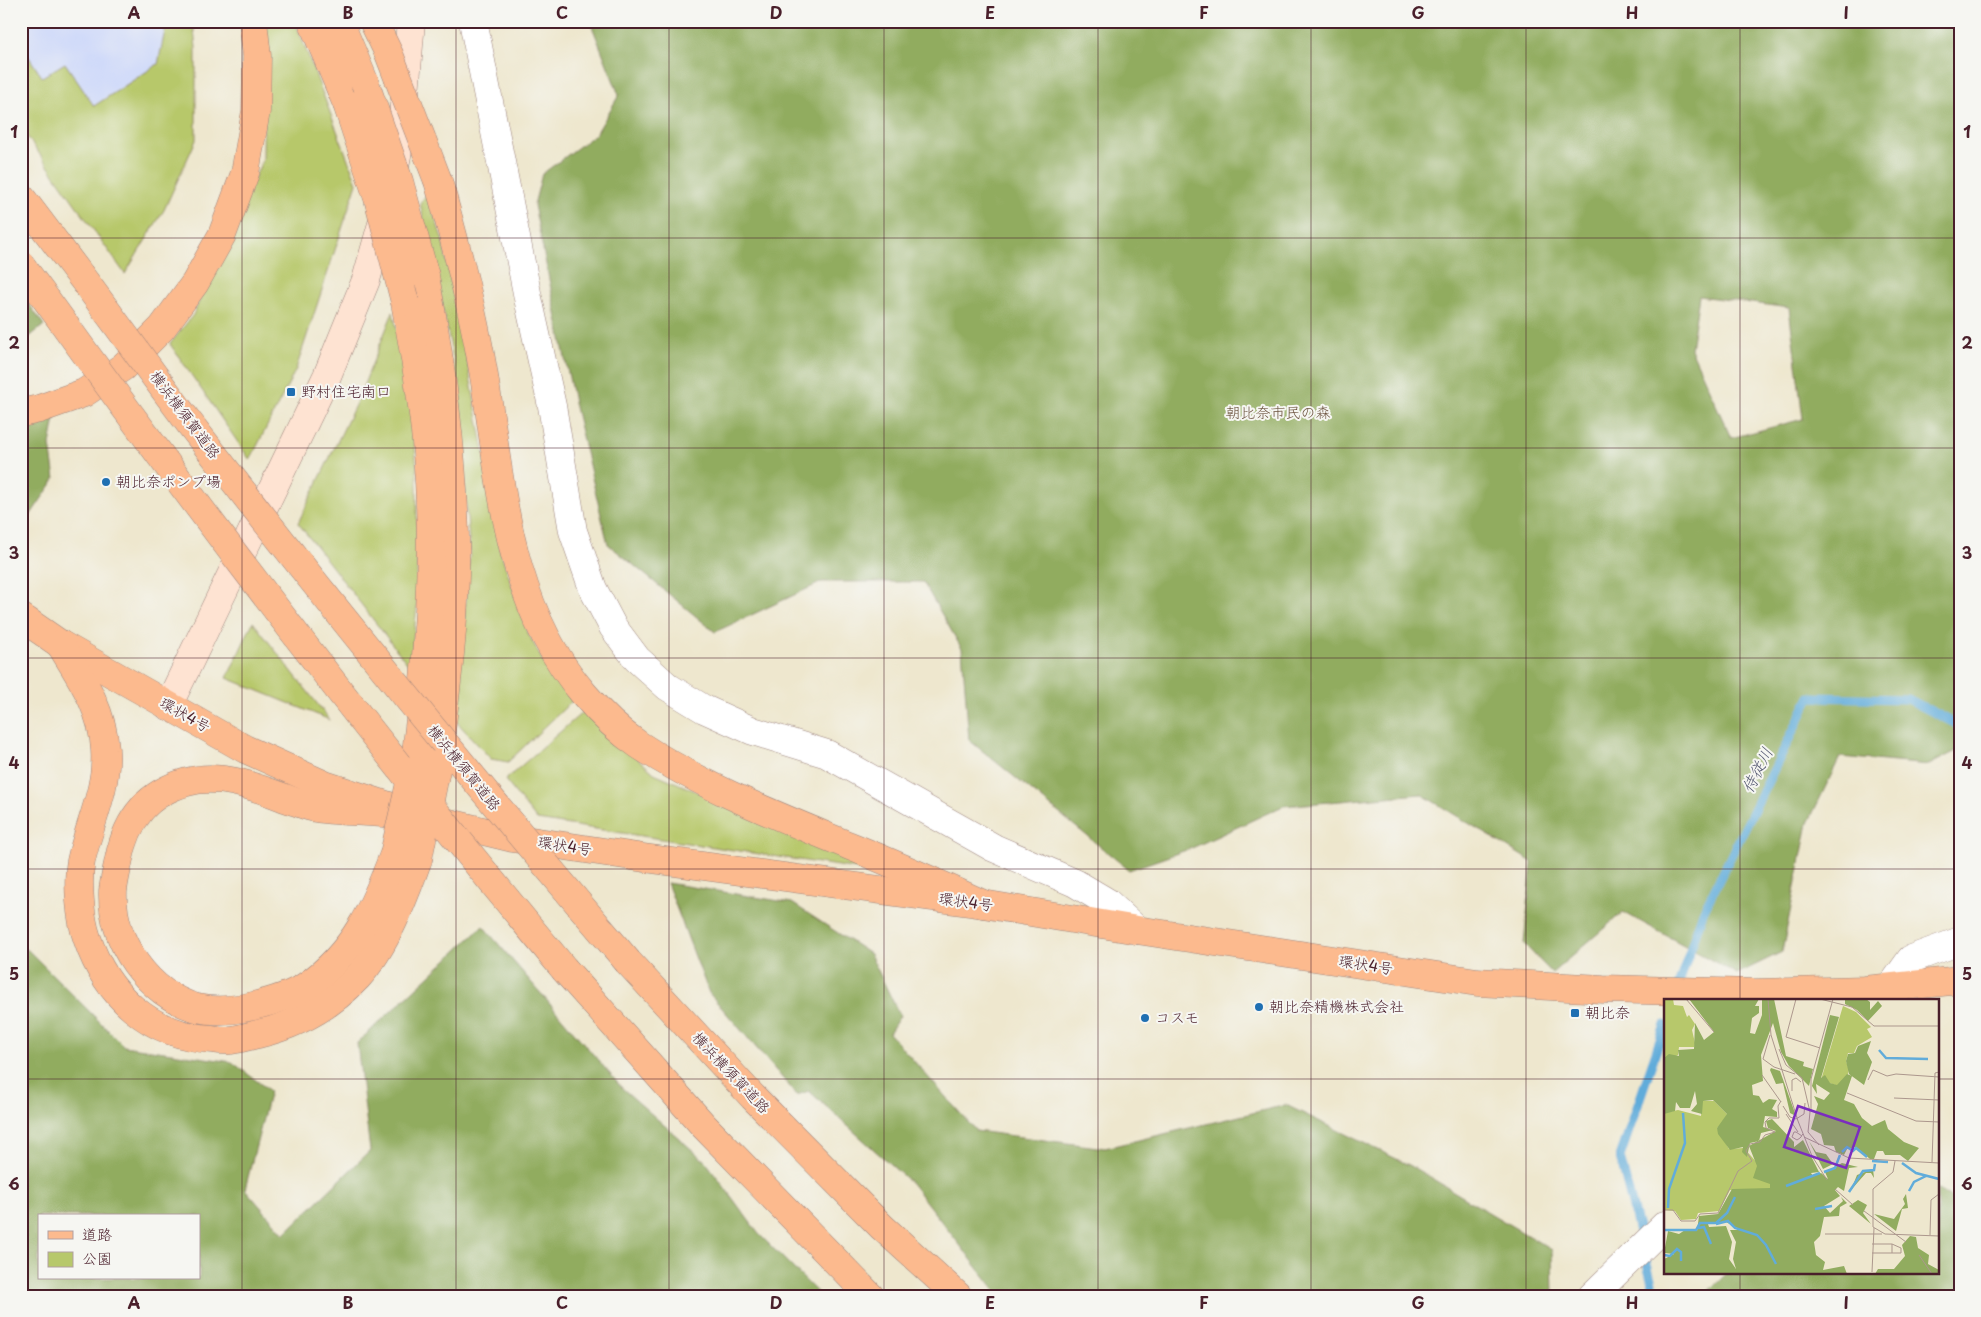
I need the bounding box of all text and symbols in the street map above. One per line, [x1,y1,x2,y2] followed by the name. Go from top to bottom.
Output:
[128,0,141,24] text: A
[343,0,354,24] text: B
[556,0,568,24] text: C
[770,0,782,24] text: D
[985,0,995,24] text: E
[1199,0,1209,24] text: F
[1411,0,1425,24] text: G
[1626,0,1638,24] text: H
[1843,0,1849,24] text: I
[10,119,18,143] text: 1
[1963,119,1971,143] text: 1
[8,330,20,354] text: 2
[1961,330,1973,354] text: 2
[145,365,227,463] street label: 横浜横須賀道路
[301,379,391,402] place label: 野村住宅南口
[285,386,297,398] marker: 野村住宅南口
[1225,400,1331,423] park label: 朝比奈市民の森
[116,469,221,492] place label: 朝比奈ポンプ場
[100,476,112,488] marker: 朝比奈ポンプ場
[9,540,19,564] text: 3
[1962,540,1972,564] text: 3
[156,690,215,737] street label: 環状4号
[423,719,507,815] street label: 横浜横須賀道路
[1735,743,1778,796] water label: 侍従川
[9,750,20,774] text: 4
[1962,750,1973,774] text: 4
[536,829,594,860] street label: 環状4号
[937,885,995,916] street label: 環状4号
[1337,948,1395,979] street label: 環状4号
[9,961,19,985] text: 5
[1962,961,1972,985] text: 5
[1269,994,1404,1017] place label: 朝比奈精機株式会社
[1664,999,1938,1274] inset map
[1585,1000,1630,1023] place label: 朝比奈
[1253,1001,1265,1013] marker: 朝比奈精機株式会社
[1155,1005,1199,1028] place label: コスモ
[1569,1007,1581,1019] marker: 朝比奈
[1139,1012,1151,1024] marker: コスモ
[688,1026,776,1118] street label: 横浜横須賀道路
[8,1171,20,1195] text: 6
[1961,1171,1973,1195] text: 6
[38,1214,200,1280] legend
[82,1222,112,1245] text: 道路
[82,1246,112,1269] text: 公園
[128,1290,141,1314] text: A
[343,1290,354,1314] text: B
[556,1290,568,1314] text: C
[770,1290,782,1314] text: D
[985,1290,995,1314] text: E
[1199,1290,1209,1314] text: F
[1411,1290,1425,1314] text: G
[1626,1290,1638,1314] text: H
[1843,1290,1849,1314] text: I

